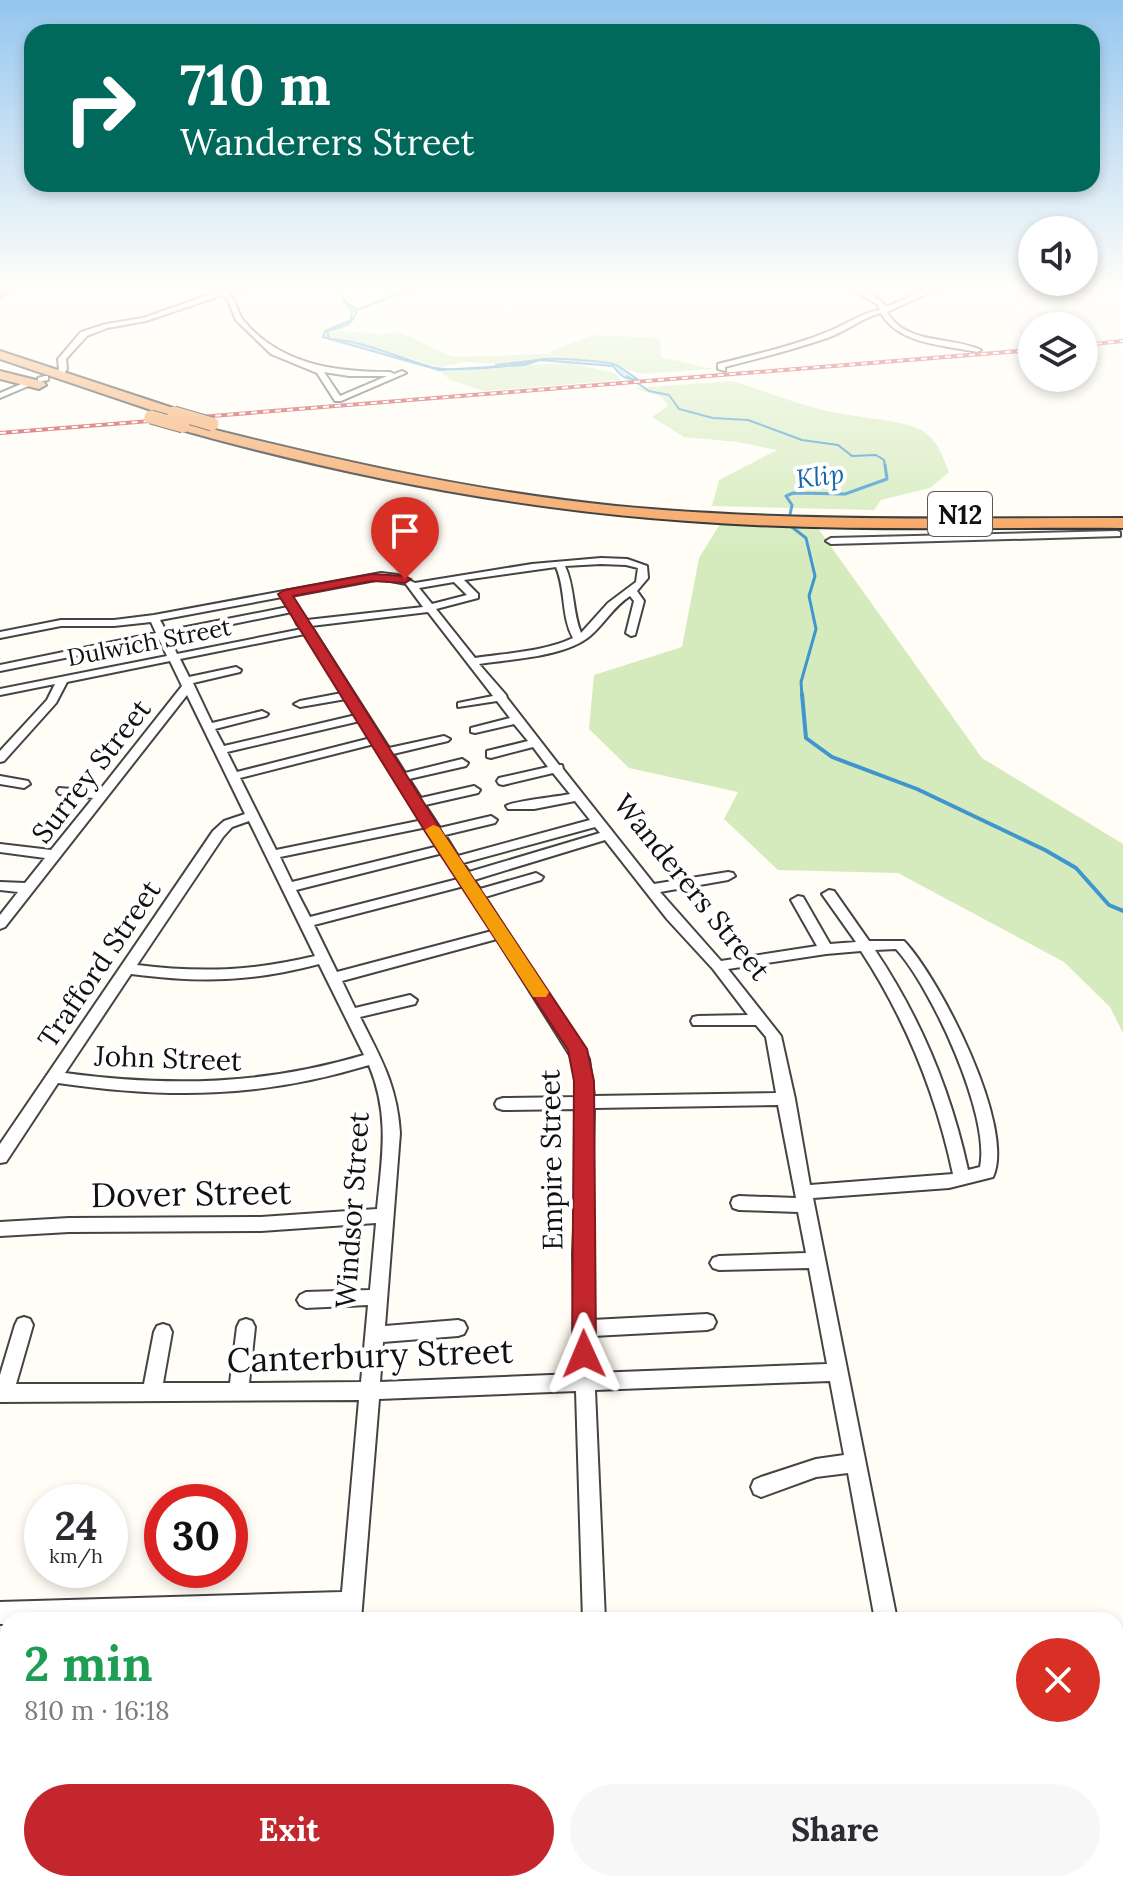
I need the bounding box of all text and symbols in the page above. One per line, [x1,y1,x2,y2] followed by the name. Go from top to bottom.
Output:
[180,49,331,120] text: 710 m
[48,56,152,160] icon: right
[180,119,475,165] text: Wanderers Street
[1018,216,1098,392] map controls
[1018,216,1098,296] button: sound
[1018,312,1098,392] button: layers
[794,457,846,495] water label: Klip
[928,492,992,536] road number: N12
[371,497,439,579] pin
[383,509,427,553] icon: arrive
[65,611,234,673] street label: Dulwich Street
[24,692,159,850] street label: Surrey Street
[606,787,778,987] street label: Wanderers Street
[30,873,168,1055] street label: Trafford Street
[93,1037,242,1079] street label: John Street
[531,1069,571,1251] street label: Empire Street
[327,1110,377,1310] street label: Windsor Street
[90,1170,292,1216] street label: Dover Street
[542,1312,626,1396] position arrow
[226,1328,515,1382] street label: Canterbury Street
[144,1484,248,1588] speed limit sign: 30
[54,1500,98,1551] text: 24
[49,1543,103,1568] text: km/h
[24,1633,153,1694] text: 2 min
[1016,1638,1100,1722] button: close
[24,1694,170,1727] text: 810 m · 16:18
[24,1784,554,1876] button: Exit
[570,1784,1100,1876] button: Share

